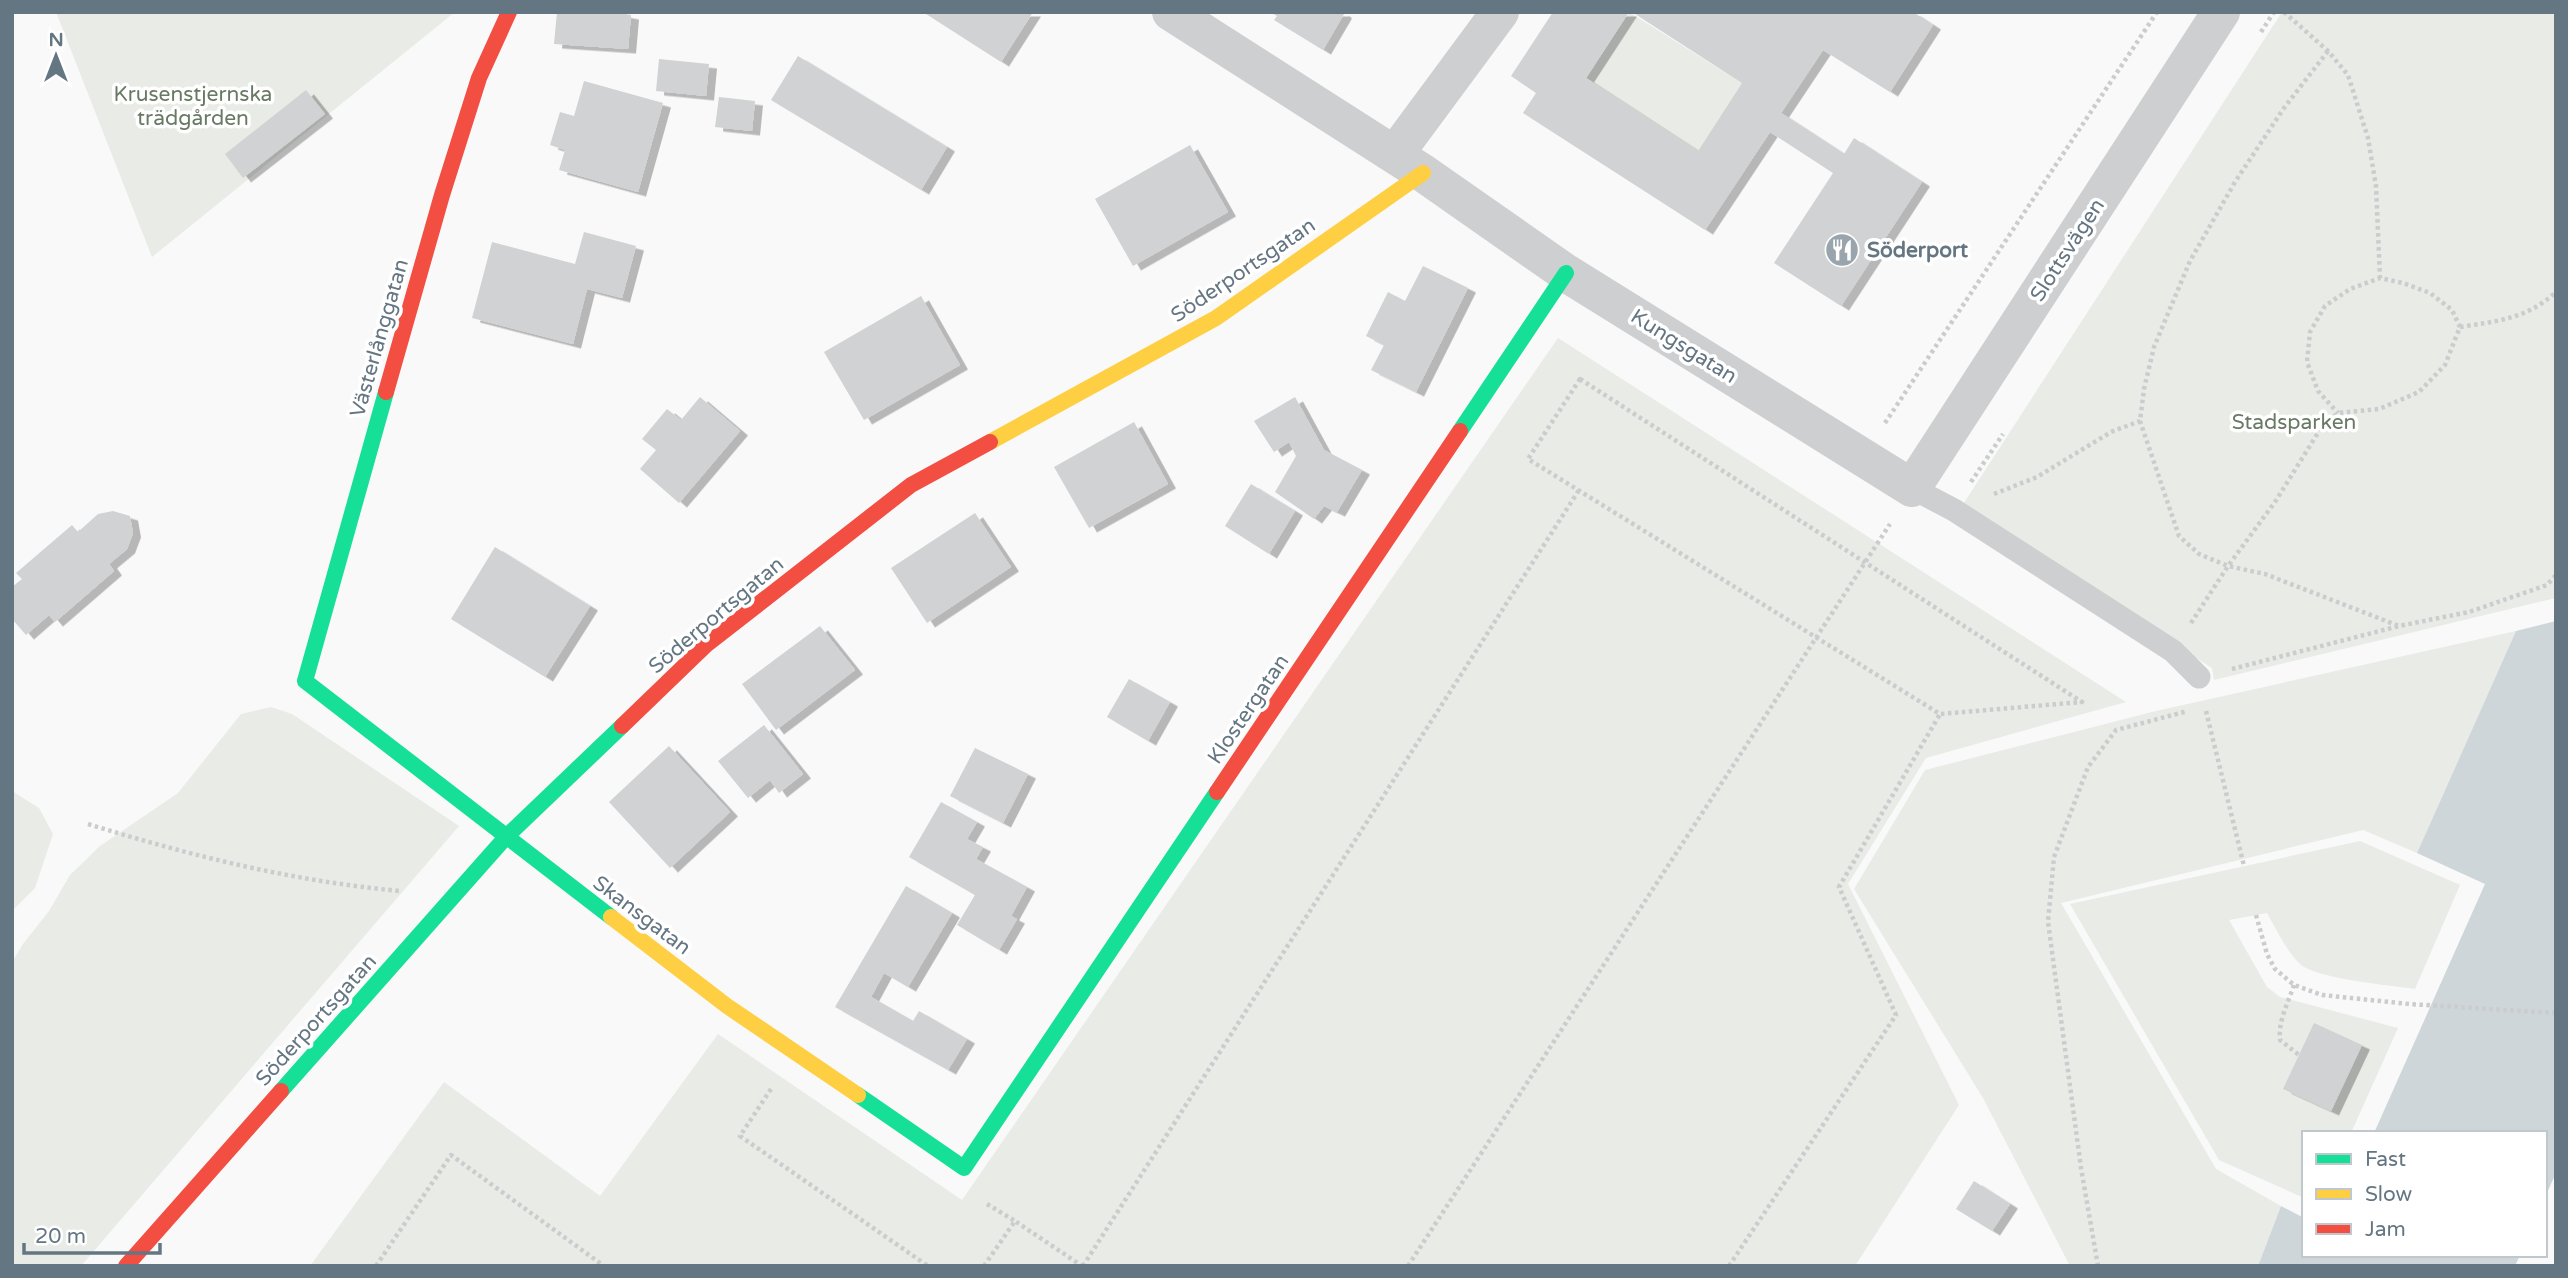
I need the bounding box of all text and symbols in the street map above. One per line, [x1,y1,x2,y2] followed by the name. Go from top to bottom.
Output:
[21,21,91,91] north arrow
[48,29,64,51] text: N
[114,82,272,131] park label: Krusenstjernska trädgården
[2025,194,2110,306] street label: Slottsvägen
[1166,213,1320,328] street label: Söderportsgatan
[1823,231,1861,269] restaurant icon: Söderport
[1867,238,1968,263] place label: Söderport
[345,256,414,420] street label: Västerlånggatan
[1626,304,1741,389] street label: Kungsgatan
[2232,410,2356,435] park label: Stadsparken
[644,552,789,679] street label: Söderportsgatan
[1203,650,1294,769] street label: Klostergatan
[588,870,696,960] street label: Skansgatan
[251,949,382,1091] street label: Söderportsgatan
[2302,1131,2547,1257] legend
[2365,1147,2406,1172] text: Fast
[2365,1182,2413,1207] text: Slow
[24,1212,161,1256] scale bar
[2365,1217,2406,1242] text: Jam
[35,1224,86,1249] text: 20 m

